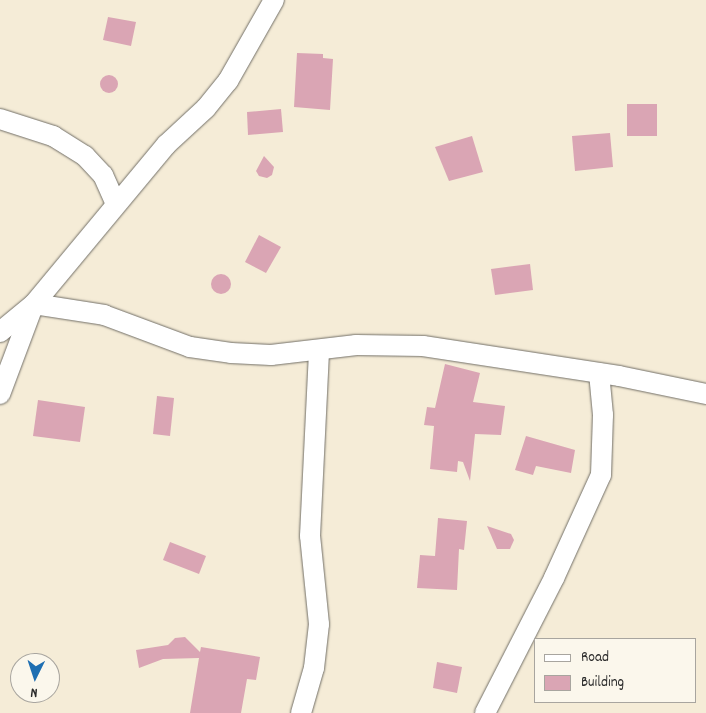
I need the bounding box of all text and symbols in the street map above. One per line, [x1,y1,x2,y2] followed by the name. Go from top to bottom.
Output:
[534,638,696,703] legend
[581,647,609,669] text: Road
[10,653,60,703] north arrow
[581,672,624,694] text: Building
[30,682,38,702] text: N

